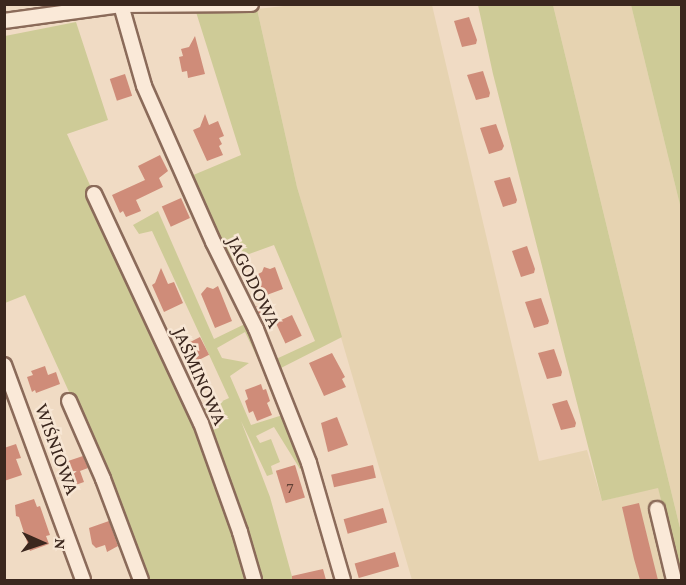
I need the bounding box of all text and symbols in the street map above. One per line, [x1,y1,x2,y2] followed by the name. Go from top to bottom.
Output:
[222,232,286,332] street label: JAGODOWA
[168,323,232,429] street label: JAŚMINOWA
[29,400,85,498] street label: WIŚNIOWA
[286,478,294,498] house number: 7
[12,513,72,573] north arrow
[52,538,69,550] text: N

